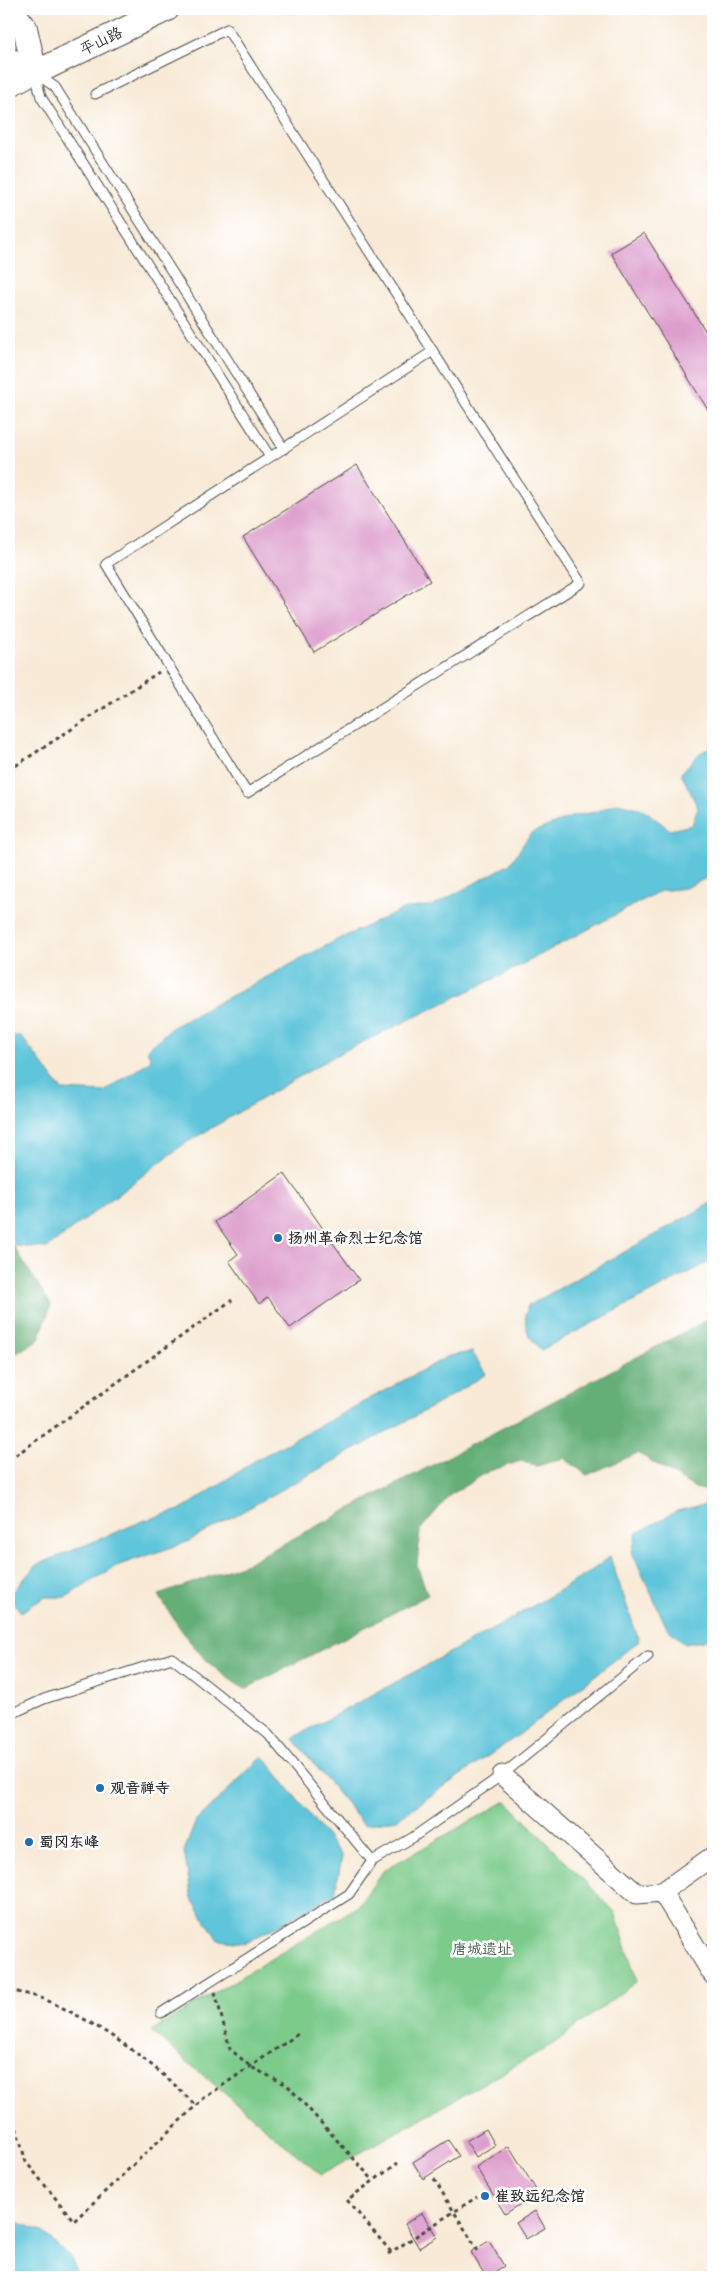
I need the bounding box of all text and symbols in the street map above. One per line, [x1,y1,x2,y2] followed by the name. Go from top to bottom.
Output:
[76,21,126,60] street label: 平山路
[288,1227,423,1248] place label: 扬州革命烈士纪念馆
[272,1232,284,1244] marker: 扬州革命烈士纪念馆
[110,1777,170,1798] place label: 观音禅寺
[94,1782,106,1794] marker: 观音禅寺
[39,1831,99,1852] place label: 蜀冈东峰
[23,1836,35,1848] marker: 蜀冈东峰
[452,1938,512,1959] park label: 唐城遗址
[495,2185,585,2206] place label: 崔致远纪念馆
[479,2190,491,2202] marker: 崔致远纪念馆

